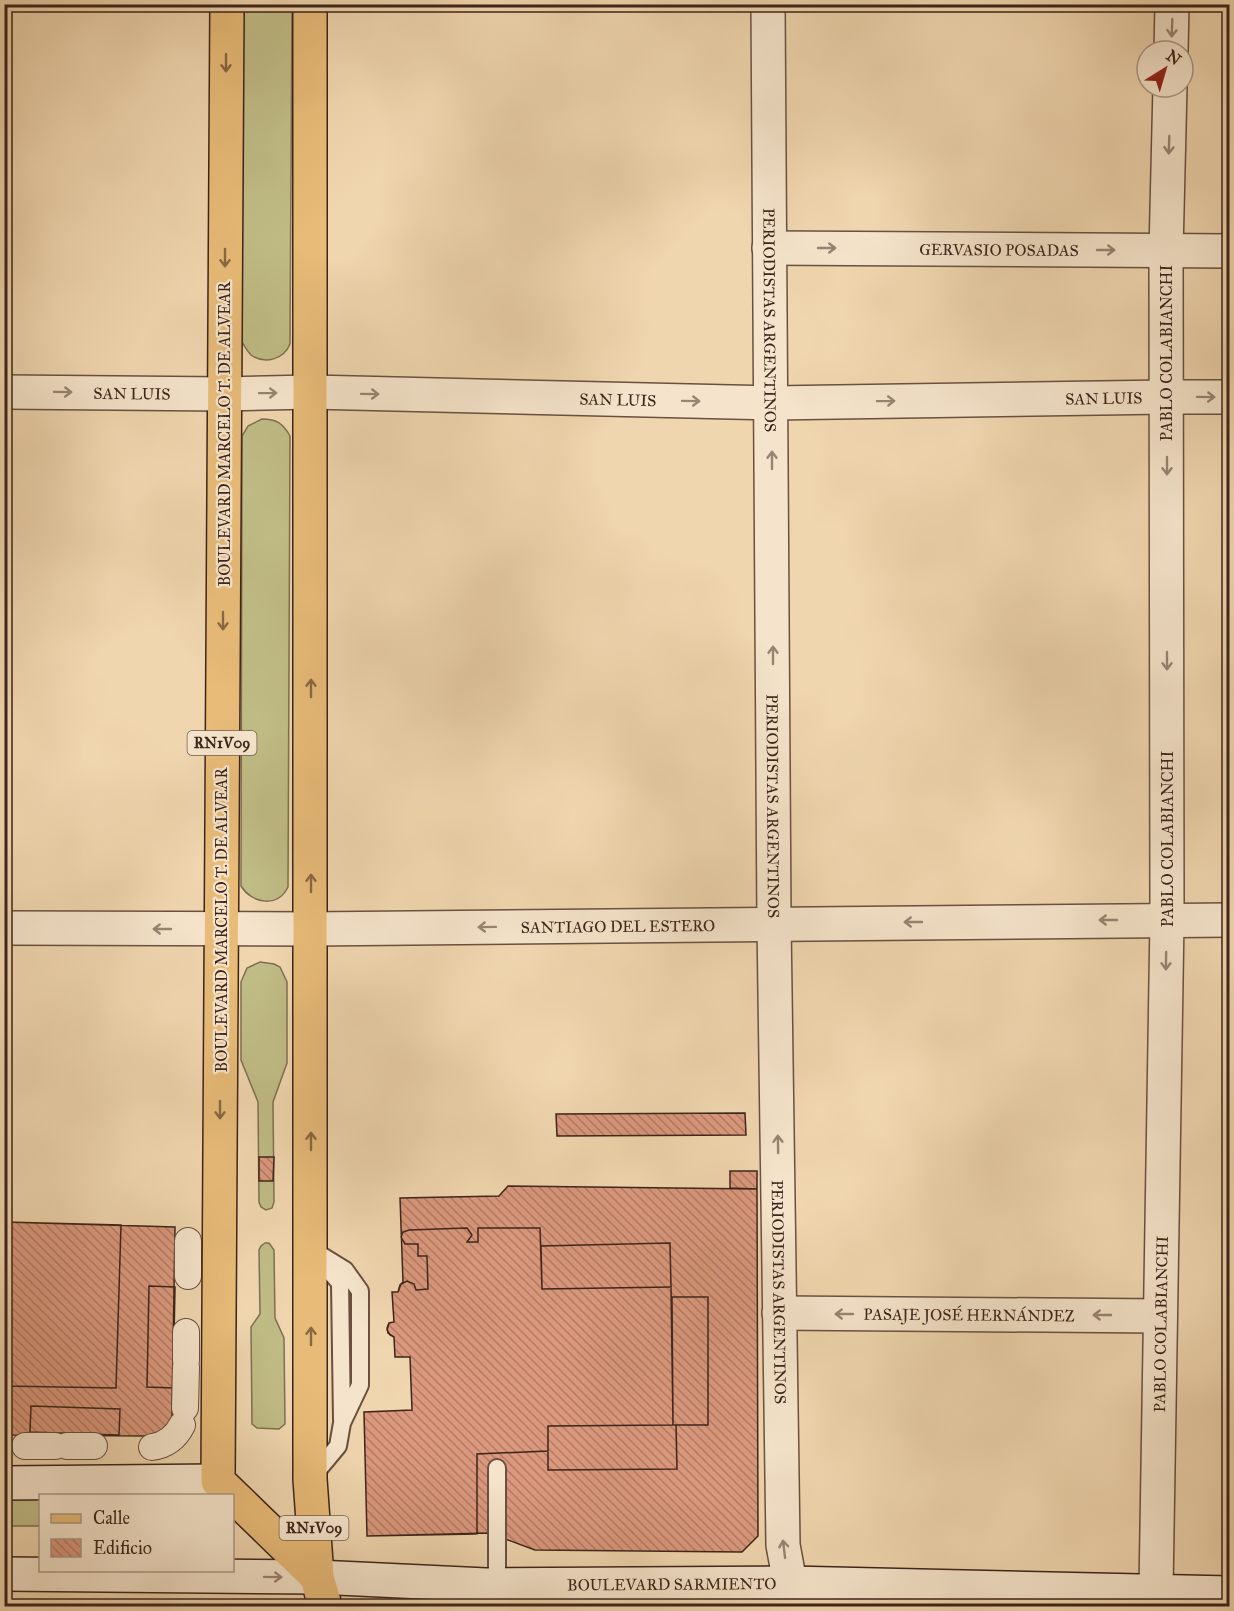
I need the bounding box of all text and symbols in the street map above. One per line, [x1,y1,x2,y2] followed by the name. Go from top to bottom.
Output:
[1166,17,1178,37] one-way arrow
[1135,39,1195,99] north arrow
[1163,46,1185,69] text: N
[220,52,232,72] one-way arrow
[1163,135,1174,155] one-way arrow
[760,208,780,432] street label: PERIODISTAS ARGENTINOS
[919,239,1079,260] street label: GERVASIO POSADAS
[817,242,837,254] one-way arrow
[1096,244,1116,256] one-way arrow
[219,247,231,267] one-way arrow
[1157,265,1176,441] street label: PABLO COLABIANCHI
[215,281,234,586] street label: BOULEVARD MARCELO T. DE ALVEAR
[93,383,171,403] street label: SAN LUIS
[52,387,72,398] one-way arrow
[257,387,277,399] one-way arrow
[359,388,379,399] one-way arrow
[1065,388,1143,408] street label: SAN LUIS
[579,389,657,410] street label: SAN LUIS
[1196,391,1216,403] one-way arrow
[680,395,700,407] one-way arrow
[875,395,895,407] one-way arrow
[766,450,778,470] one-way arrow
[1161,456,1173,476] one-way arrow
[217,610,229,630] one-way arrow
[767,645,779,665] one-way arrow
[1161,651,1173,671] one-way arrow
[305,679,317,699] one-way arrow
[763,694,783,918] street label: PERIODISTAS ARGENTINOS
[188,731,256,755] road number: RN1V09
[1158,751,1177,927] street label: PABLO COLABIANCHI
[212,767,231,1072] street label: BOULEVARD MARCELO T. DE ALVEAR
[305,874,317,894] one-way arrow
[1099,914,1119,926] one-way arrow
[521,916,715,936] street label: SANTIAGO DEL ESTERO
[904,916,924,928] one-way arrow
[478,921,498,933] one-way arrow
[153,923,173,935] one-way arrow
[1160,951,1172,971] one-way arrow
[214,1099,226,1119] one-way arrow
[305,1132,317,1152] one-way arrow
[772,1134,783,1154] one-way arrow
[768,1180,790,1404] street label: PERIODISTAS ARGENTINOS
[1149,1235,1171,1413] street label: PABLO COLABIANCHI
[863,1303,1075,1325] street label: PASAJE JOSÉ HERNÁNDEZ
[834,1308,854,1319] one-way arrow
[1092,1309,1112,1321] one-way arrow
[305,1327,317,1347] one-way arrow
[39,1494,234,1572] legend
[93,1507,130,1529] text: Calle
[280,1516,348,1540] road number: RN1V09
[93,1537,152,1559] text: Edificio
[778,1539,789,1559] one-way arrow
[262,1571,282,1583] one-way arrow
[567,1574,777,1594] street label: BOULEVARD SARMIENTO

